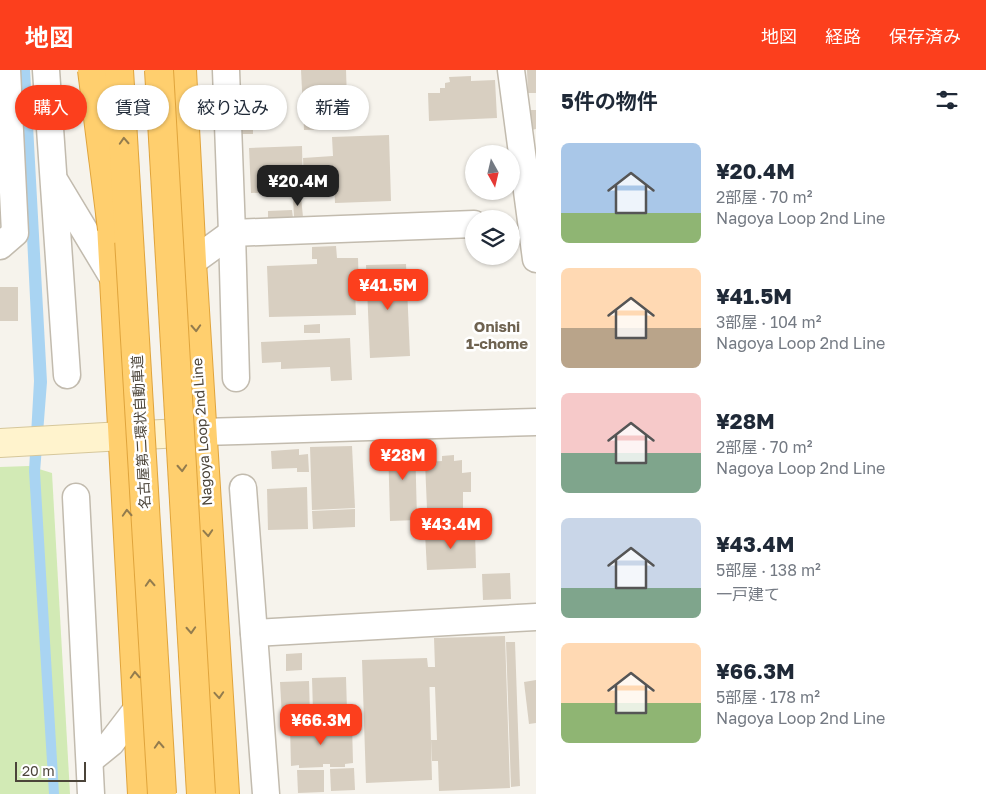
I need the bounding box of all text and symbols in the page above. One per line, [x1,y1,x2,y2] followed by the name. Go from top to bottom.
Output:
[25,22,73,51] text: 地図
[761,25,797,47] text: 地図
[825,25,861,47] text: 経路
[889,25,961,47] text: 保存済み
[15,85,87,130] chip: 購入
[97,85,169,130] chip: 賃貸
[179,85,287,130] chip: 絞り込み
[297,85,369,130] chip: 新着
[933,86,961,114] icon: filters
[561,88,658,114] text: 5件の物件
[118,137,129,145] one-way arrow
[465,145,520,200] north arrow
[465,145,520,265] map controls
[716,158,795,184] text: ¥20.4M
[601,163,661,223] icon: home
[257,164,339,207] pin: ¥20.4M
[268,171,328,191] text: ¥20.4M
[716,187,812,207] text: 2部屋 · 70 m²
[716,208,885,228] text: Nagoya Loop 2nd Line
[465,210,520,265] button: layers
[347,268,429,311] pin: ¥41.5M
[359,275,417,295] text: ¥41.5M
[716,283,792,309] text: ¥41.5M
[601,288,661,348] icon: home
[716,312,822,332] text: 3部屋 · 104 m²
[466,317,528,352] district label: Onishi 1-chome
[190,325,201,333] one-way arrow
[716,333,885,353] text: Nagoya Loop 2nd Line
[128,355,153,509] street label: 名古屋第二環状自動車道
[188,358,215,507] street label: Nagoya Loop 2nd Line
[716,408,775,434] text: ¥28M
[601,413,661,473] icon: home
[716,437,812,457] text: 2部屋 · 70 m²
[373,438,433,481] pin: ¥28M
[381,445,425,465] text: ¥28M
[716,458,885,478] text: Nagoya Loop 2nd Line
[176,464,187,472] one-way arrow
[410,508,492,550] pin: ¥43.4M
[121,509,132,517] one-way arrow
[421,514,481,534] text: ¥43.4M
[203,529,214,537] one-way arrow
[716,531,794,557] text: ¥43.4M
[601,538,661,598] icon: home
[716,560,821,580] text: 5部屋 · 138 m²
[144,579,155,587] one-way arrow
[716,584,780,604] text: 一戸建て
[186,627,197,635] one-way arrow
[716,658,795,684] text: ¥66.3M
[601,663,661,723] icon: home
[130,671,141,679] one-way arrow
[716,687,820,707] text: 5部屋 · 178 m²
[213,691,224,699] one-way arrow
[280,704,362,746] pin: ¥66.3M
[716,708,885,728] text: Nagoya Loop 2nd Line
[291,710,351,730] text: ¥66.3M
[154,741,165,749] one-way arrow
[15,759,86,782] scale bar
[22,762,55,779] text: 20 m

